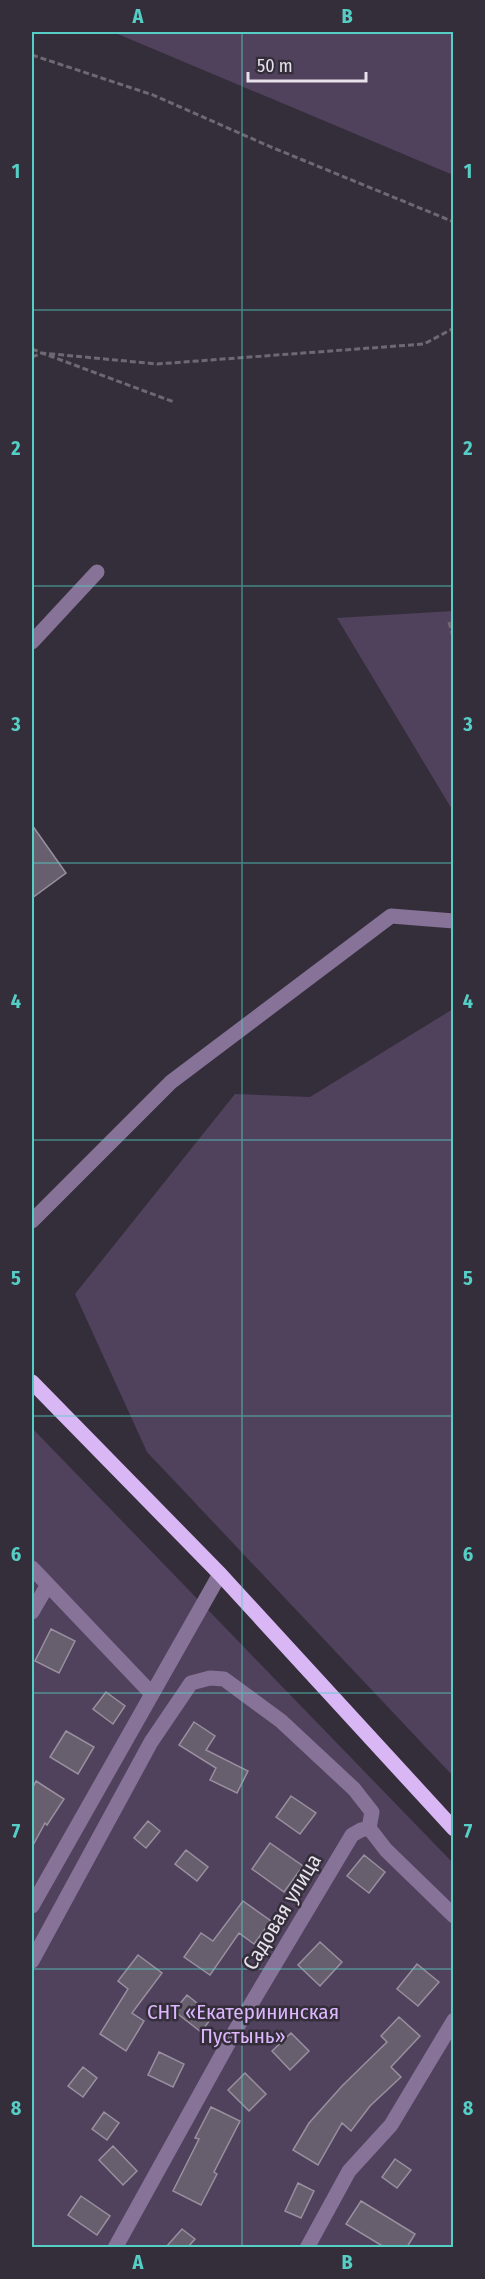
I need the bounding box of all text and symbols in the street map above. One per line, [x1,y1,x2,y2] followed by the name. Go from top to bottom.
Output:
[132,4,145,28] text: A
[341,4,353,28] text: B
[248,45,366,83] scale bar
[257,55,293,77] text: 50 m
[12,159,20,183] text: 1
[464,159,472,183] text: 1
[10,436,21,460] text: 2
[462,436,473,460] text: 2
[10,712,21,736] text: 3
[462,712,473,736] text: 3
[11,989,21,1013] text: 4
[463,989,473,1013] text: 4
[11,1266,21,1290] text: 5
[463,1266,473,1290] text: 5
[11,1542,21,1566] text: 6
[463,1542,473,1566] text: 6
[12,1819,21,1843] text: 7
[464,1819,473,1843] text: 7
[237,1849,327,1975] street label: Садовая улица
[147,1999,339,2049] park label: СНТ «Екатерининская Пустынь»
[11,2096,22,2120] text: 8
[463,2096,474,2120] text: 8
[132,2250,145,2274] text: A
[341,2250,353,2274] text: B

